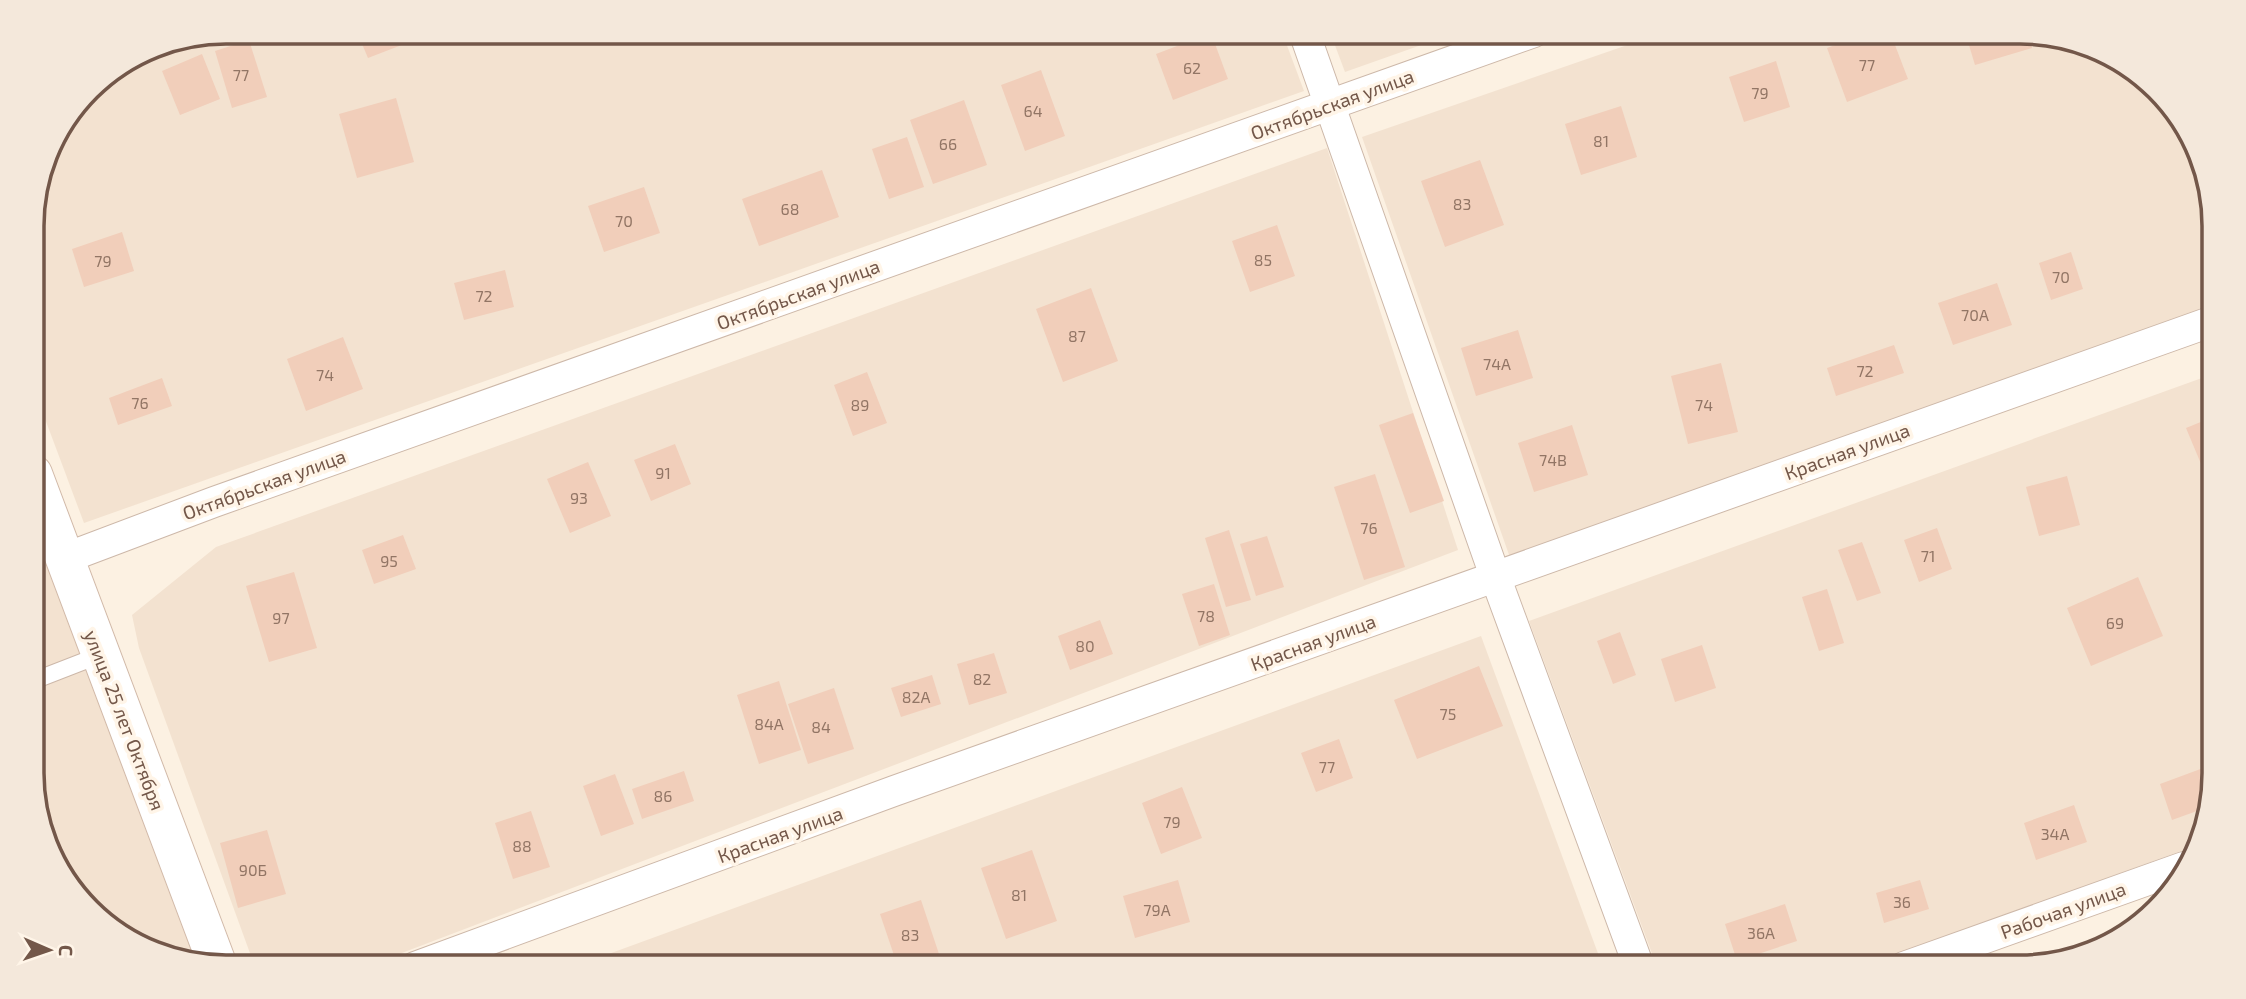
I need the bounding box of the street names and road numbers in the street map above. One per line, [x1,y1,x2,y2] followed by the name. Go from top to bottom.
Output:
[1247,64,1417,145] street label: Октябрьская улица
[713,254,883,335] street label: Октябрьская улица
[1781,418,1913,485] street label: Красная улица
[179,444,349,525] street label: Октябрьская улица
[1247,609,1379,676] street label: Красная улица
[79,627,170,814] street label: улица 25 лет Октября
[714,801,846,868] street label: Красная улица
[1997,877,2129,944] street label: Рабочая улица

